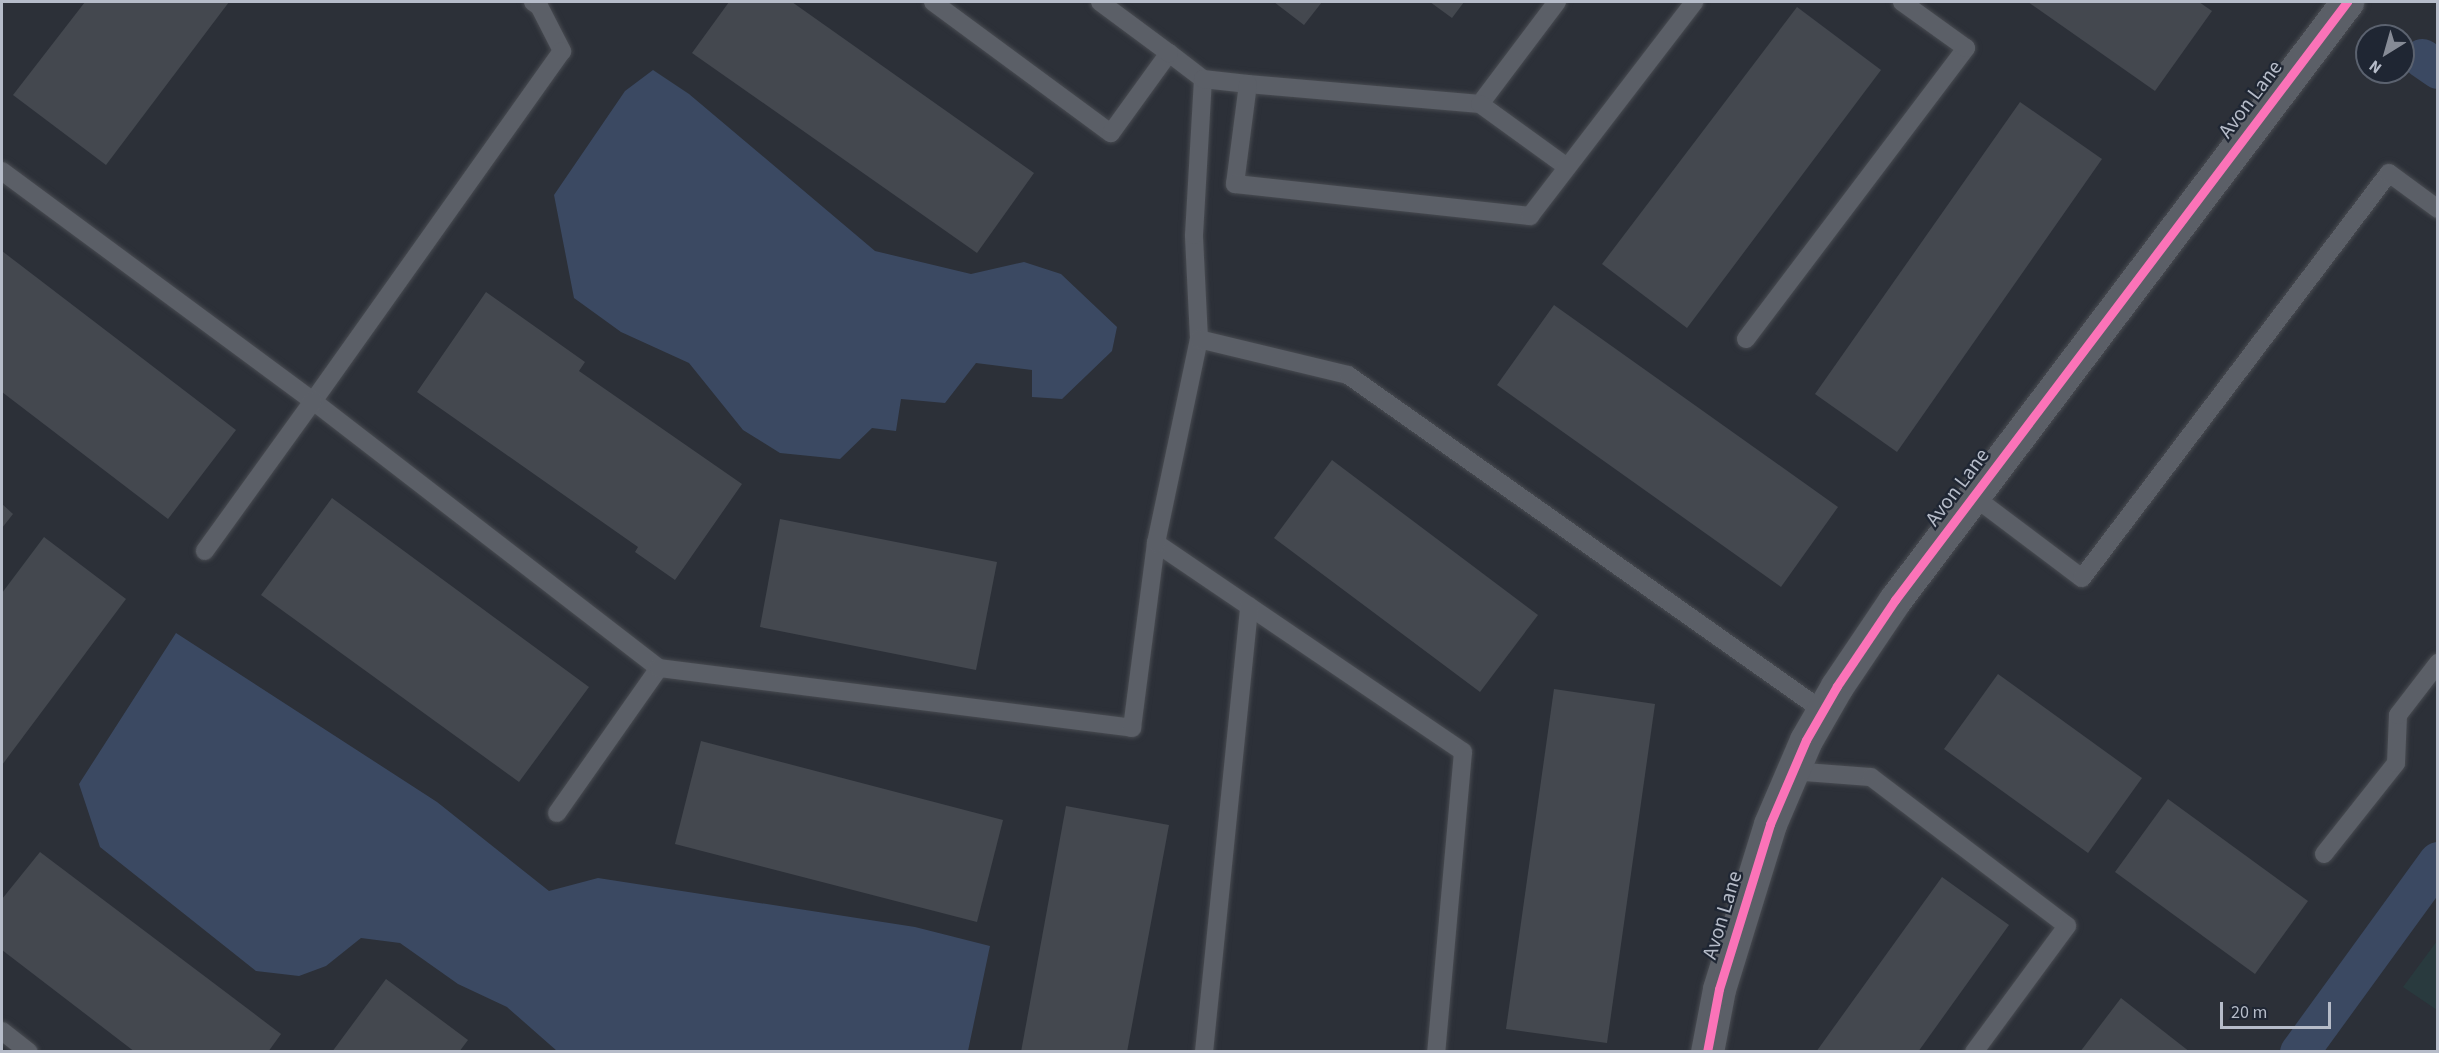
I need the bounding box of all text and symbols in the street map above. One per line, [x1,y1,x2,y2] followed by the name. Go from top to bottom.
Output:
[2355,24,2415,84] north arrow
[2213,55,2287,143] street label: Avon Lane
[2365,55,2386,79] text: N
[1920,443,1994,531] street label: Avon Lane
[1697,868,1747,962] street label: Avon Lane
[2223,990,2334,1028] scale bar
[2231,1000,2267,1025] text: 20 m

